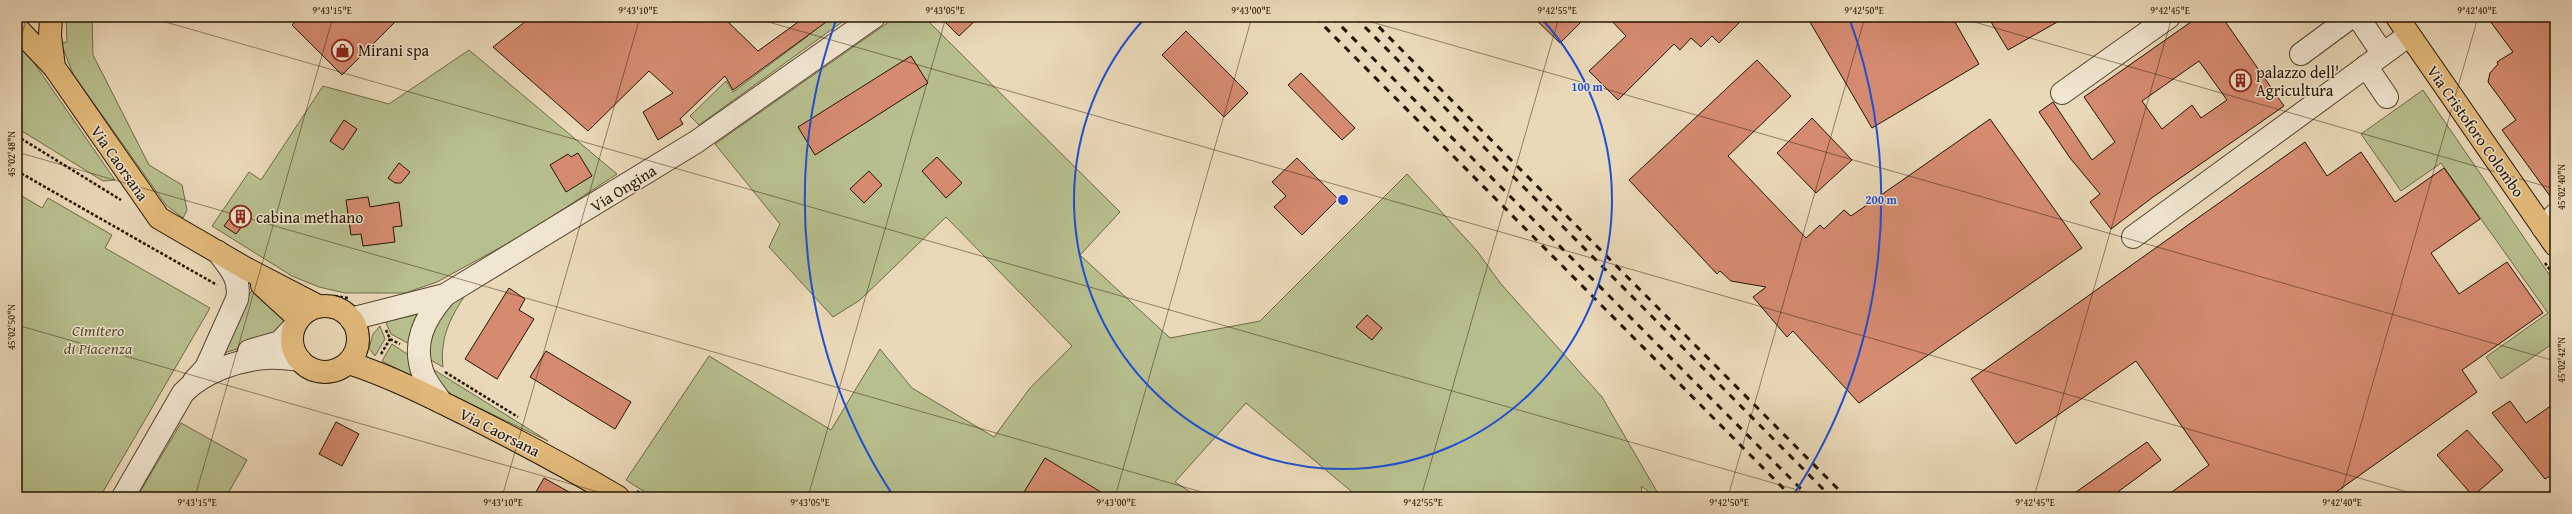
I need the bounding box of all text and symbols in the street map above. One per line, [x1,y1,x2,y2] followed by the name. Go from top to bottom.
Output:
[312,3,352,18] text: 9°43'15"E
[618,3,658,18] text: 9°43'10"E
[925,3,965,18] text: 9°43'05"E
[1231,3,1271,18] text: 9°43'00"E
[1537,3,1577,18] text: 9°42'55"E
[1844,3,1884,18] text: 9°42'50"E
[2150,3,2190,18] text: 9°42'45"E
[2457,3,2497,18] text: 9°42'40"E
[329,37,355,63] shop icon: Mirani spa
[358,38,430,62] place label: Mirani spa
[2256,60,2339,102] place label: palazzo dell' Agricultura
[2421,60,2531,202] street label: Via Cristoforo Colombo
[2227,68,2253,94] building icon: palazzo dell' Agricultura
[1571,78,1604,95] text: 100 m
[85,120,155,206] street label: Via Caorsana
[4,131,19,177] text: 45°02'48"N
[585,158,661,218] street label: Via Ongina
[2554,164,2569,210] text: 45°02'40"N
[1865,191,1898,208] text: 200 m
[1336,193,1350,207] centre of rings
[227,204,253,230] building icon: cabina methano
[256,205,363,229] place label: cabina methano
[4,304,19,350] text: 45°02'50"N
[64,318,133,360] park label: Cimitero di Piacenza
[2554,337,2569,383] text: 45°02'42"N
[456,401,545,463] street label: Via Caorsana
[177,495,217,510] text: 9°43'15"E
[483,495,523,510] text: 9°43'10"E
[790,495,830,510] text: 9°43'05"E
[1096,495,1136,510] text: 9°43'00"E
[1403,495,1443,510] text: 9°42'55"E
[1709,495,1749,510] text: 9°42'50"E
[2015,495,2055,510] text: 9°42'45"E
[2322,495,2362,510] text: 9°42'40"E

